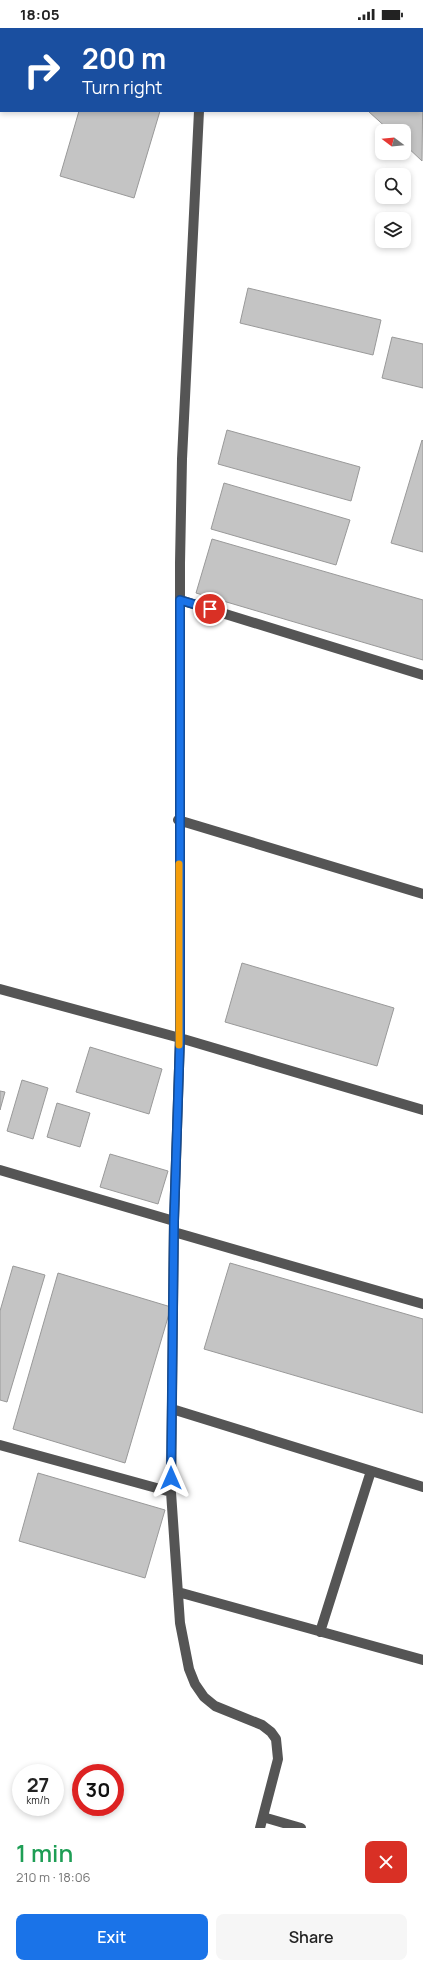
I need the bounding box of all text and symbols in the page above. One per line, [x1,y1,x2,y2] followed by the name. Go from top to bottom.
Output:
[20,4,60,25] text: 18:05
[82,39,166,77] text: 200 m
[16,44,68,96] icon: right
[82,75,163,99] text: Turn right
[375,124,411,160] north arrow
[375,124,411,248] map controls
[375,168,411,204] button: search
[375,212,411,248] button: layers
[193,592,227,626] pin
[199,598,221,620] icon: arrive
[150,1457,192,1499] position arrow
[72,1764,124,1816] speed limit sign: 30
[27,1771,49,1798] text: 27
[26,1793,50,1807] text: km/h
[16,1836,73,1869] text: 1 min
[365,1841,407,1883] button: close
[16,1868,91,1886] text: 210 m · 18:06
[16,1914,208,1960] button: Exit
[216,1914,407,1960] button: Share

